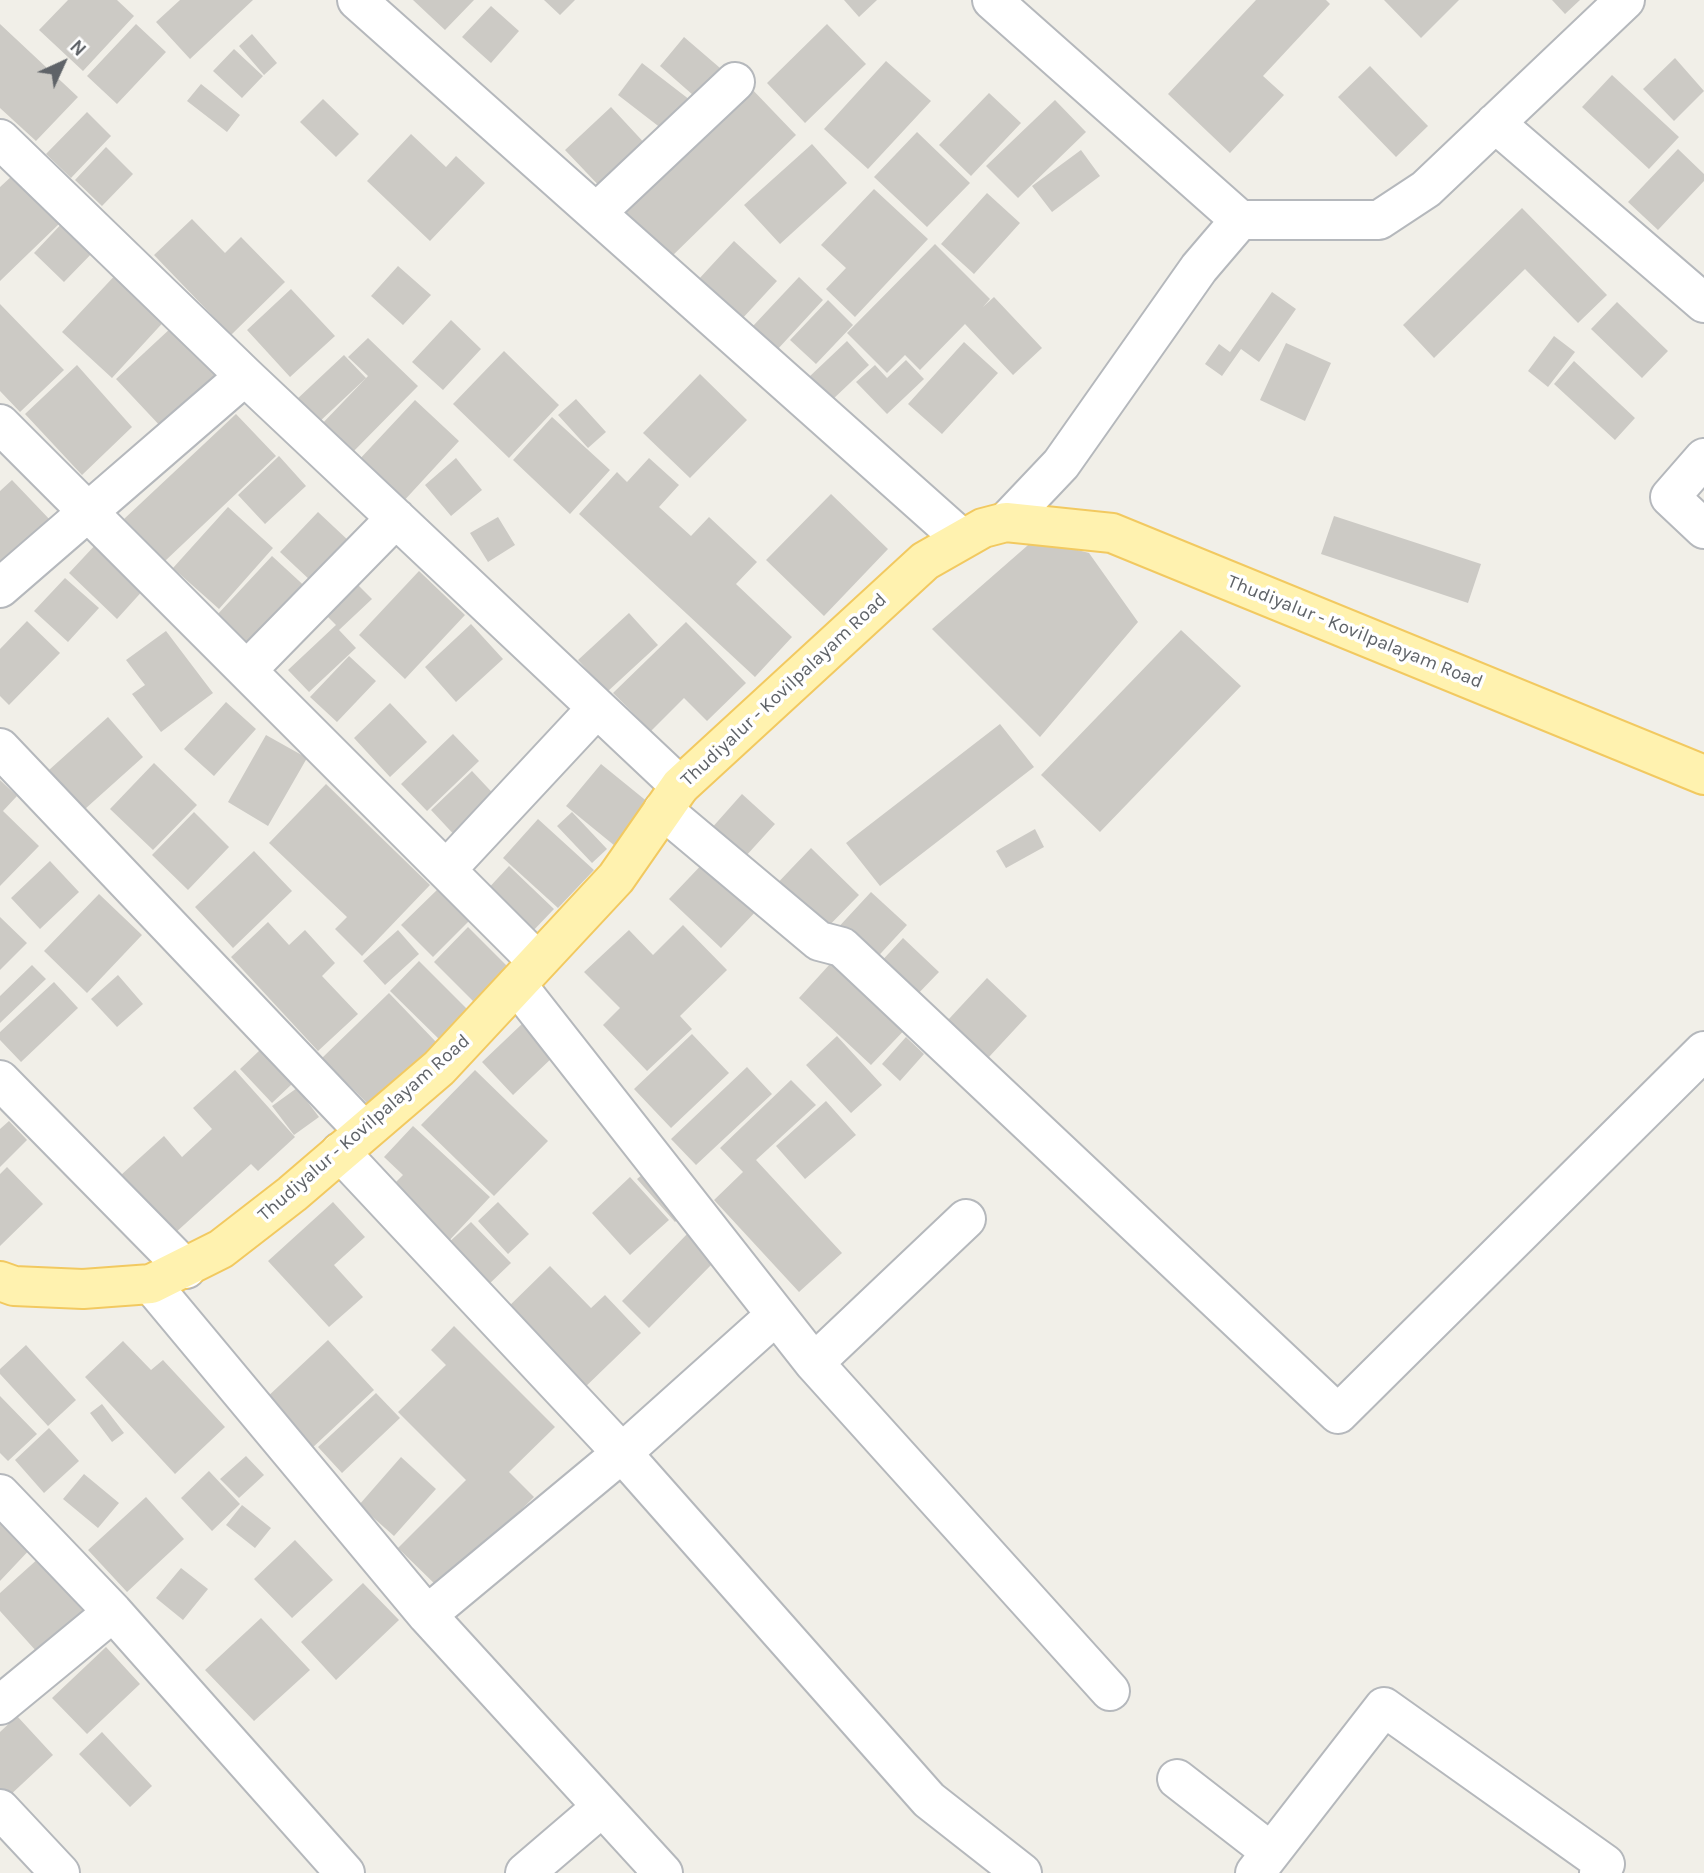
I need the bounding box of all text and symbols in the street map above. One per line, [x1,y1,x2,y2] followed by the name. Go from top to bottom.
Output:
[28,28,98,98] north arrow
[65,36,90,61] text: N
[1224,570,1486,694] street label: Thudiyalur - Kovilpalayam Road
[676,589,892,791] street label: Thudiyalur - Kovilpalayam Road
[253,1030,475,1226] street label: Thudiyalur - Kovilpalayam Road

